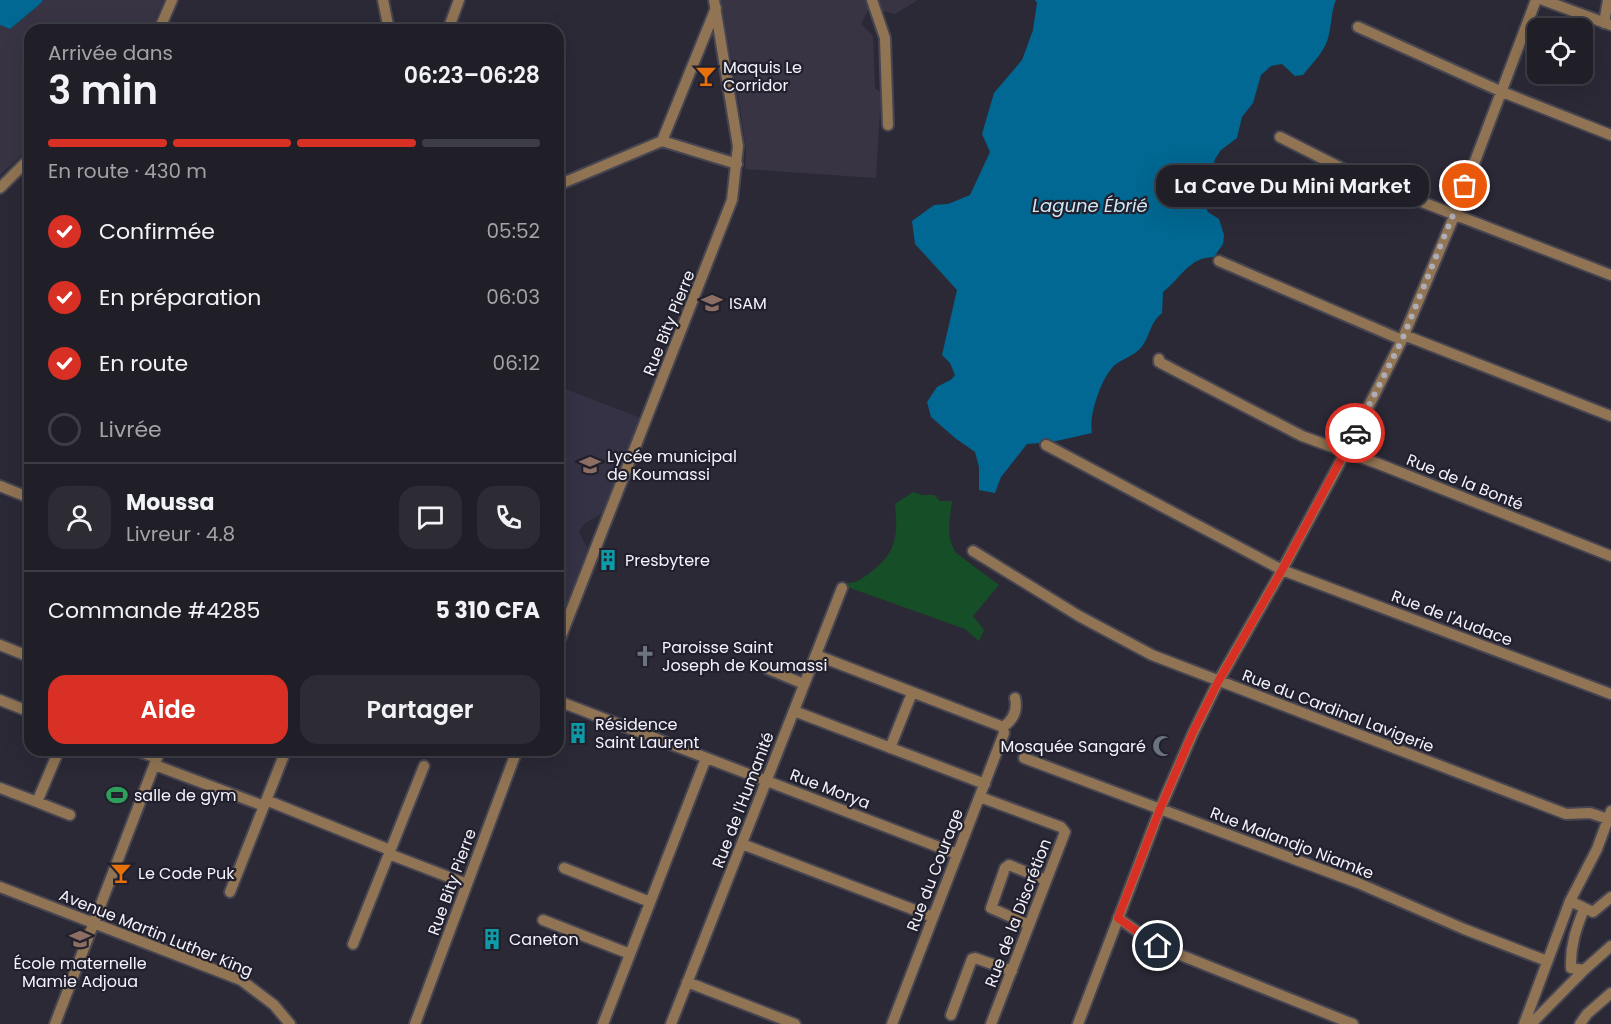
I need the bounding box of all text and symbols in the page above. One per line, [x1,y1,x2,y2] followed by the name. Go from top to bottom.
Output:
[1527,18,1593,84] map controls
[1527,18,1593,84] button: locate
[48,39,173,67] text: Arrivée dans
[723,56,802,97] place label: Maquis Le Corridor
[404,60,540,91] text: 06:23–06:28
[48,63,158,118] text: 3 min
[694,64,718,88] bar icon: Maquis Le Corridor
[48,157,207,185] text: En route · 430 m
[1439,160,1490,211] pin
[1156,165,1429,207] callout: La Cave Du Mini Market
[1448,169,1481,202] icon: bag
[1174,172,1411,200] text: La Cave Du Mini Market
[1032,193,1148,218] water label: Lagune Ébrié
[48,215,81,248] icon: check
[99,216,215,247] text: Confirmée
[487,217,540,245] text: 05:52
[637,267,701,379] street label: Rue Bity Pierre
[48,281,81,314] icon: check
[99,282,261,313] text: En préparation
[486,283,540,311] text: 06:03
[700,291,724,315] school or university icon: ISAM
[729,292,767,315] place label: ISAM
[48,347,81,380] icon: check
[99,348,188,379] text: En route
[493,349,540,377] text: 06:12
[1325,403,1385,463] courier
[99,414,162,445] text: Livrée
[1339,417,1372,450] icon: car
[607,445,737,486] place label: Lycée municipal de Koumassi
[1403,448,1527,516] street label: Rue de la Bonté
[578,453,602,477] school or university icon: Lycée municipal de Koumassi
[48,486,111,549] button: person
[399,486,462,549] button: chat
[477,486,540,549] button: phone
[126,487,215,518] text: Moussa
[126,520,235,548] text: Livreur · 4.8
[596,548,620,572] building icon: Presbytere
[625,549,710,572] place label: Presbytere
[1388,584,1516,652] street label: Rue de l'Audace
[48,595,260,626] text: Commande #4285
[435,595,540,626] text: 5 310 CFA
[662,636,827,677] place label: Paroisse Saint Joseph de Koumassi
[633,644,657,668] church icon: Paroisse Saint Joseph de Koumassi
[1239,664,1437,758] street label: Rue du Cardinal Lavigerie
[48,675,288,744] button: Aide
[300,675,540,744] button: Partager
[595,713,700,754] place label: Résidence Saint Laurent
[566,721,590,745] building icon: Résidence Saint Laurent
[706,729,780,871] street label: Rue de l'Humanité
[1151,734,1175,758] mosque icon: Mosquée Sangaré
[1000,735,1146,758] place label: Mosquée Sangaré
[787,763,873,815] street label: Rue Morya
[105,783,129,807] sports icon: salle de gym
[134,784,237,807] place label: salle de gym
[1207,801,1377,885] street label: Rue Malandjo Niamke
[901,805,969,935] street label: Rue du Courage
[422,825,482,939] street label: Rue Bity Pierre
[979,835,1057,991] street label: Rue de la Discrétion
[109,861,133,885] bar icon: Le Code Puk
[138,862,235,885] place label: Le Code Puk
[56,884,256,982] street label: Avenue Martin Luther King
[1132,920,1183,971] pin
[68,927,92,951] school or university icon: École maternelle Mamie Adjoua
[480,927,504,951] building icon: Caneton
[509,928,579,951] place label: Caneton
[1141,929,1174,962] icon: home
[13,952,147,993] place label: École maternelle Mamie Adjoua

